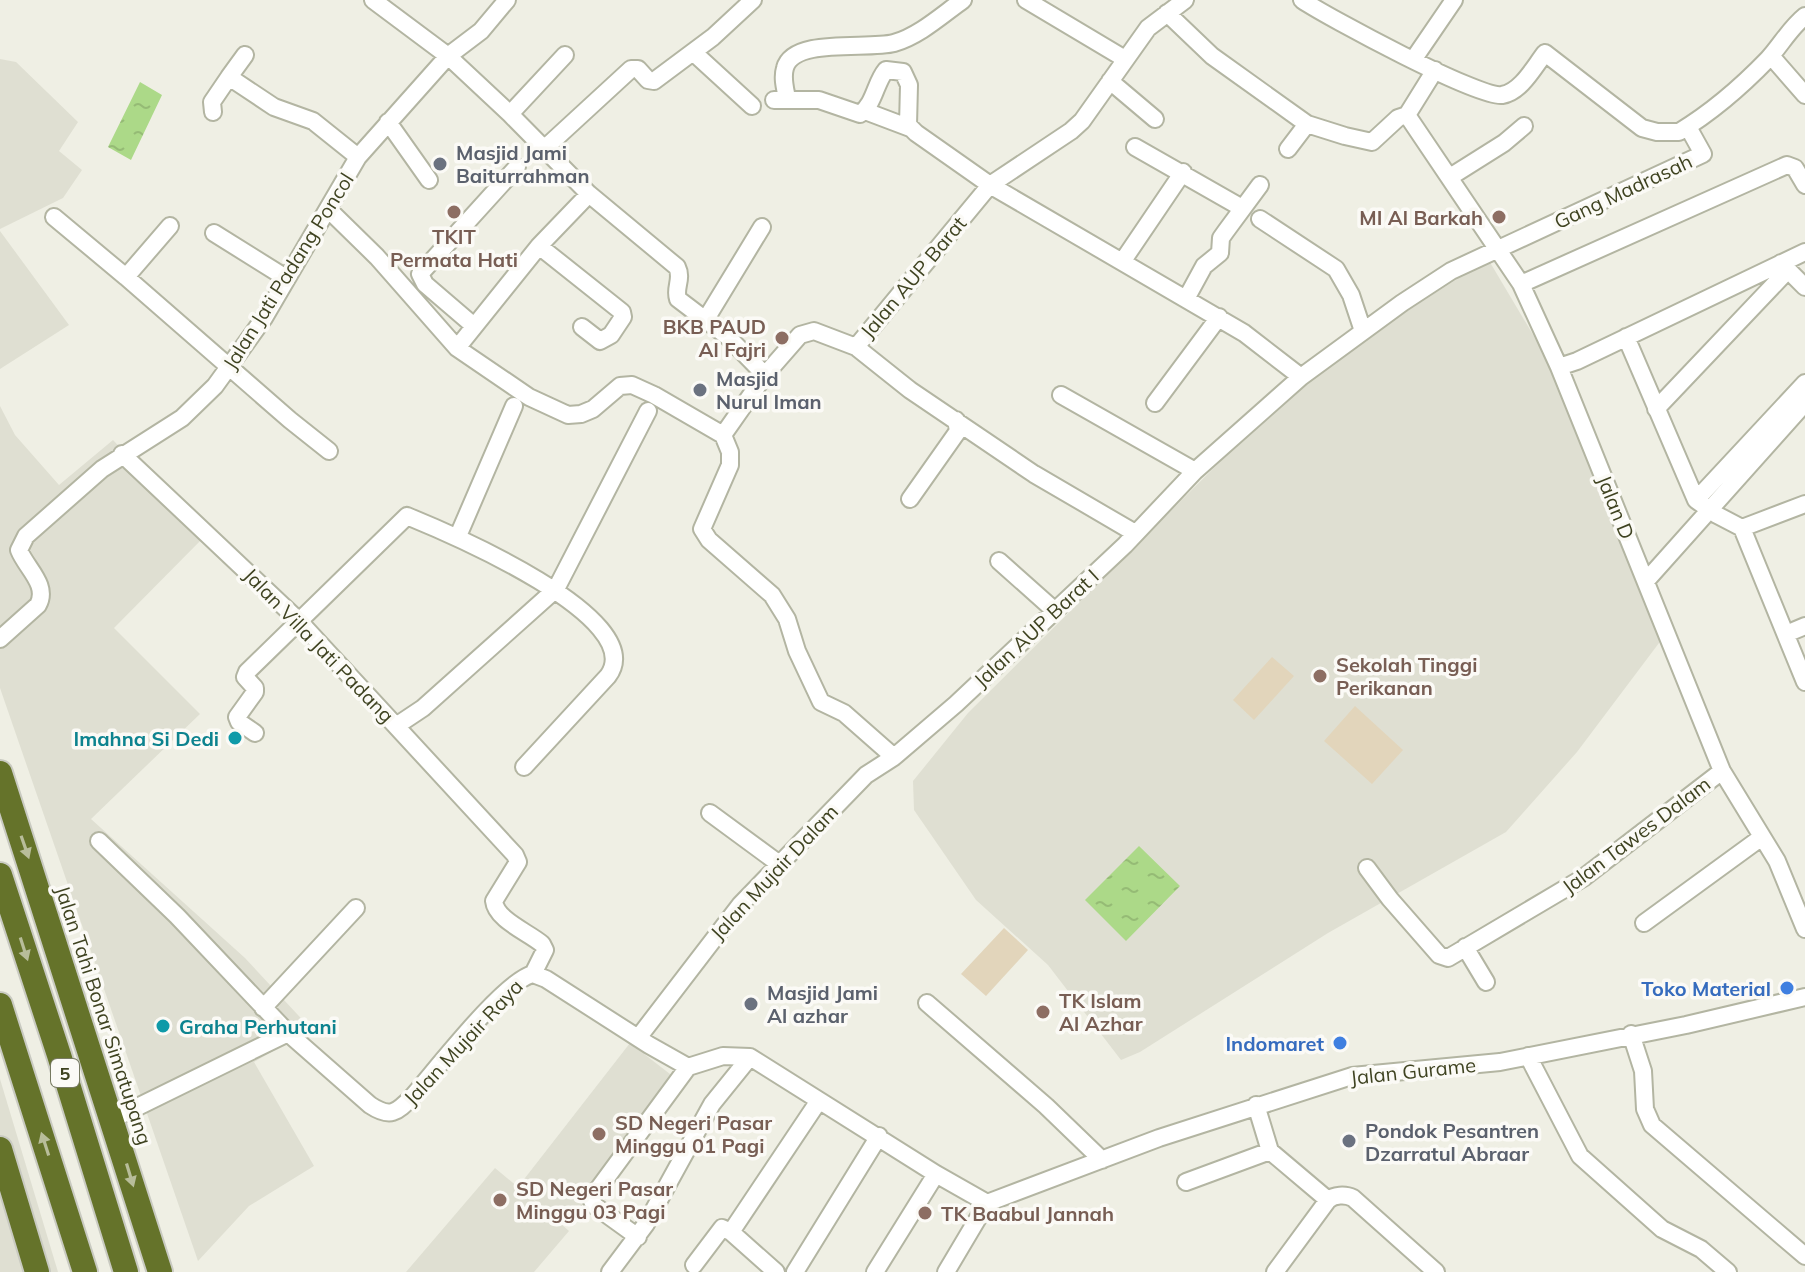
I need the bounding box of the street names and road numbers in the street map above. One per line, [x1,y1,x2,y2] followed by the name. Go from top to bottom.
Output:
[1550,148,1696,234] street label: Gang Madrasah
[217,168,359,374] street label: Jalan Jati Padang Poncol
[855,211,971,343] street label: Jalan AUP Barat
[1592,471,1640,543] street label: Jalan D
[239,562,399,728] street label: Jalan Villa Jati Padang
[968,564,1104,692] street label: Jalan AUP Barat I
[1557,771,1715,899] street label: Jalan Tawes Dalam
[705,799,843,945] street label: Jalan Mujair Dalam
[50,882,158,1148] street label: Jalan Tahi Bonar Simatupang
[398,974,528,1110] street label: Jalan Mujair Raya
[1349,1052,1477,1090] street label: Jalan Gurame
[51,1059,79,1087] road number: 5

